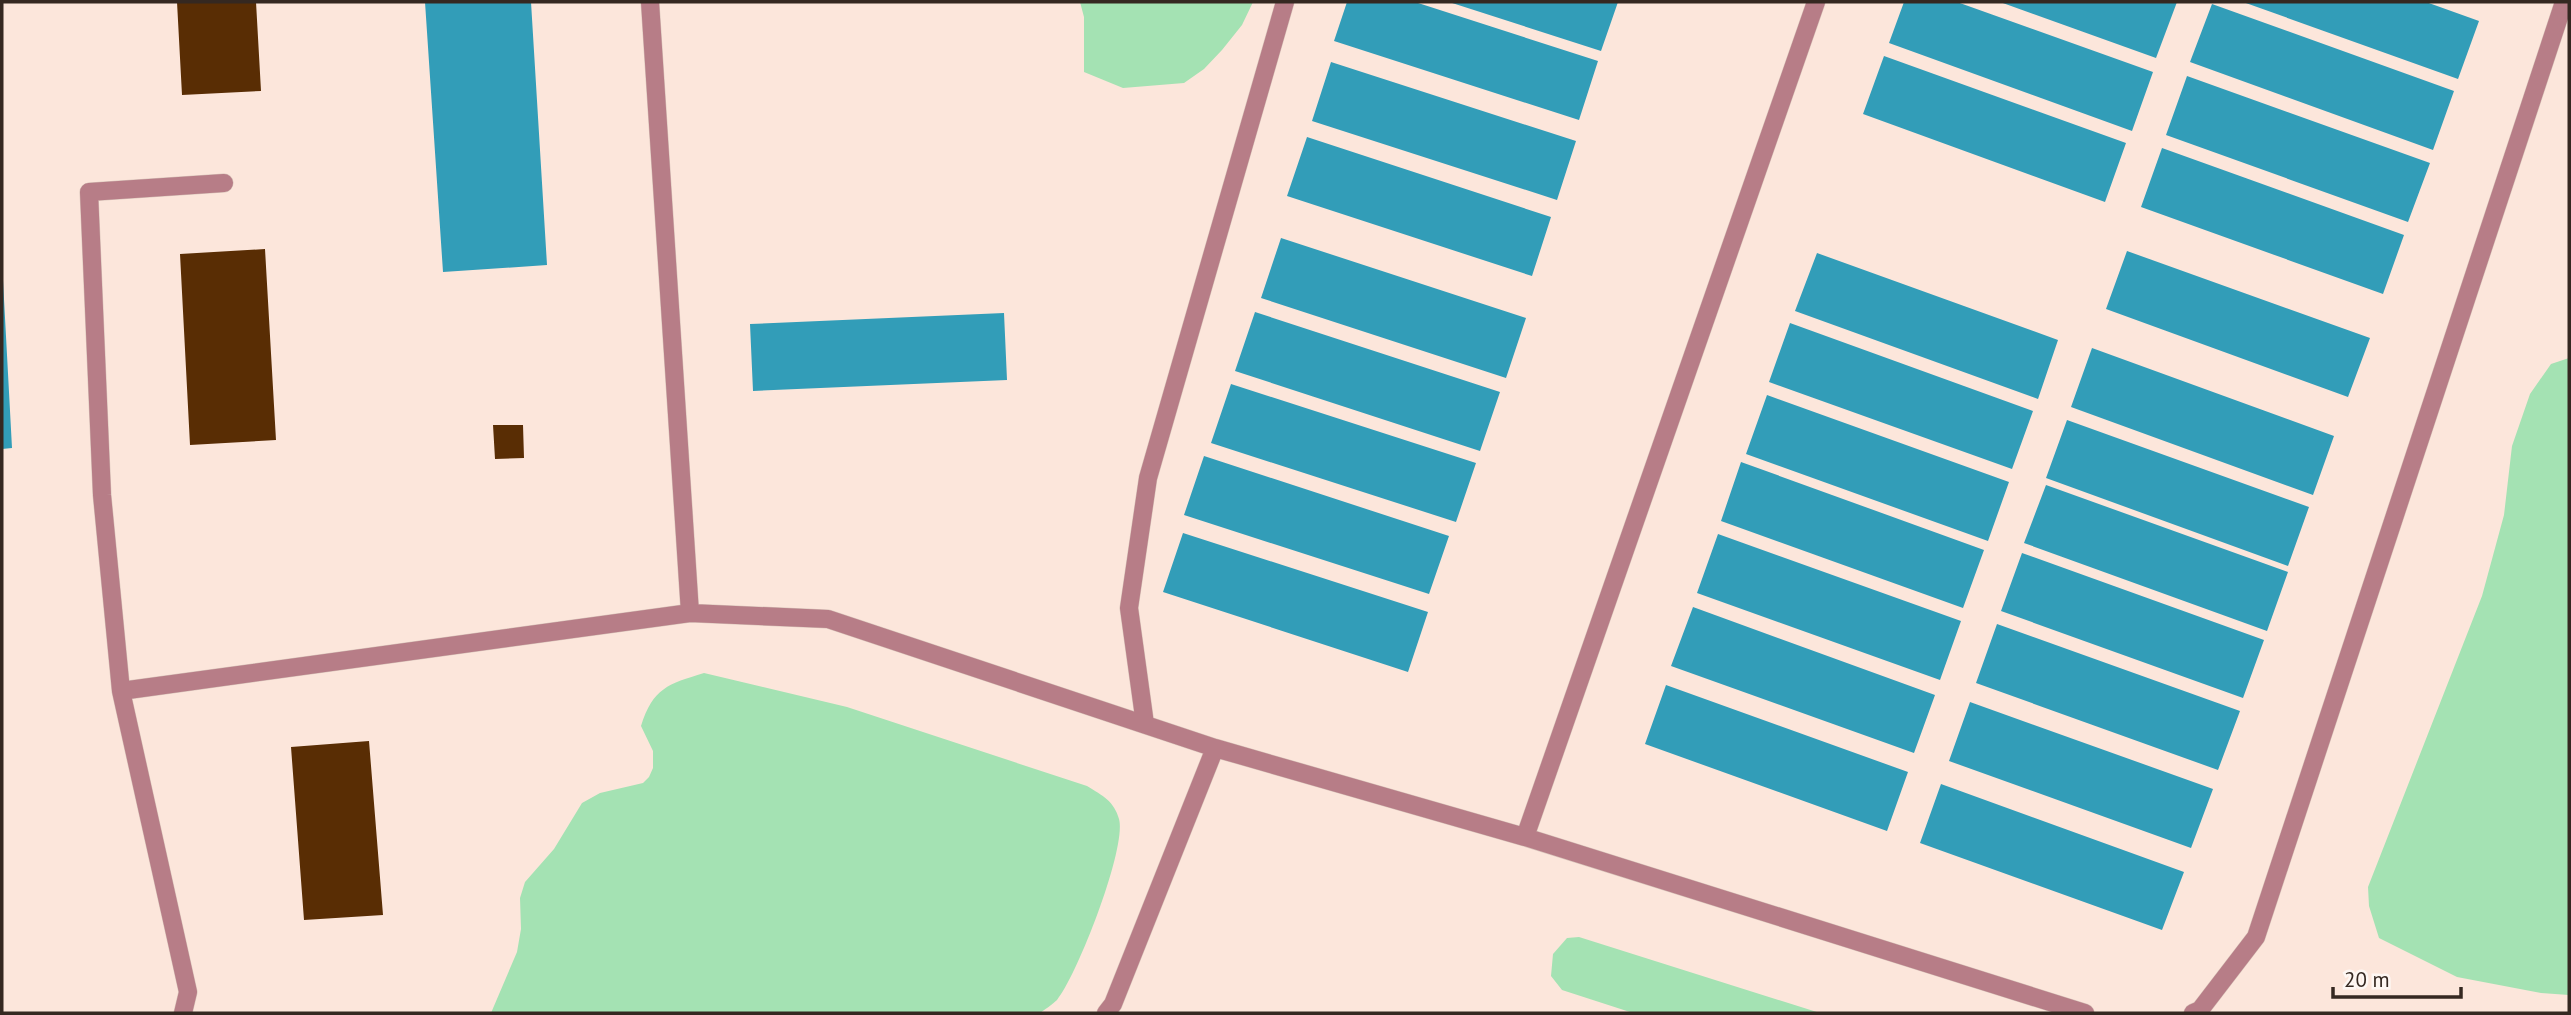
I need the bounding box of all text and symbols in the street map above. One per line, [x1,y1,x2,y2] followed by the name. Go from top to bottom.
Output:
[2333,956,2461,1000] scale bar
[2344,966,2390,993] text: 20 m

